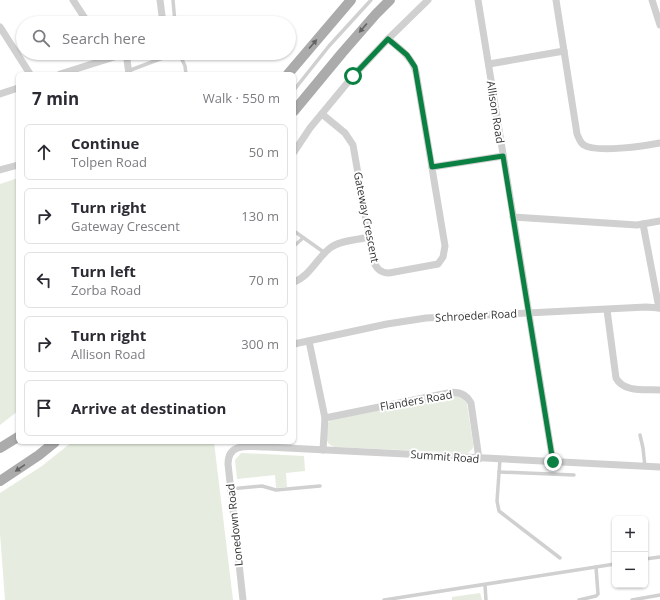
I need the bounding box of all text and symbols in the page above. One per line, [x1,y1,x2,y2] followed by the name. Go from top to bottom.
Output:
[16,16,296,60] search box
[359,23,368,33] one-way arrow
[30,27,52,49] icon: search
[62,28,146,48] text: Search here
[308,39,317,49] one-way arrow
[344,67,362,85] route start
[484,80,508,144] street label: Allison Road
[32,87,79,110] text: 7 min
[203,89,280,107] text: Walk · 550 m
[71,133,139,153] text: Continue
[33,141,55,163] icon: ahead
[249,143,279,161] text: 50 m
[71,153,147,171] text: Tolpen Road
[351,170,383,264] street label: Gateway Crescent
[71,197,146,217] text: Turn right
[33,205,55,227] icon: right
[241,207,279,225] text: 130 m
[71,217,180,235] text: Gateway Crescent
[71,261,136,281] text: Turn left
[33,269,55,291] icon: left
[249,271,279,289] text: 70 m
[71,281,141,299] text: Zorba Road
[435,305,517,325] street label: Schroeder Road
[71,325,146,345] text: Turn right
[33,333,55,355] icon: right
[241,335,279,353] text: 300 m
[71,345,145,363] text: Allison Road
[379,386,453,414] street label: Flanders Road
[33,397,55,419] icon: arrive
[71,398,226,418] text: Arrive at destination
[410,446,480,466] street label: Summit Road
[544,453,562,471] route end
[15,464,25,472] one-way arrow
[222,483,246,567] street label: Lonedown Road
[612,516,648,588] map controls
[612,516,648,552] button: +
[612,552,648,588] button: −

